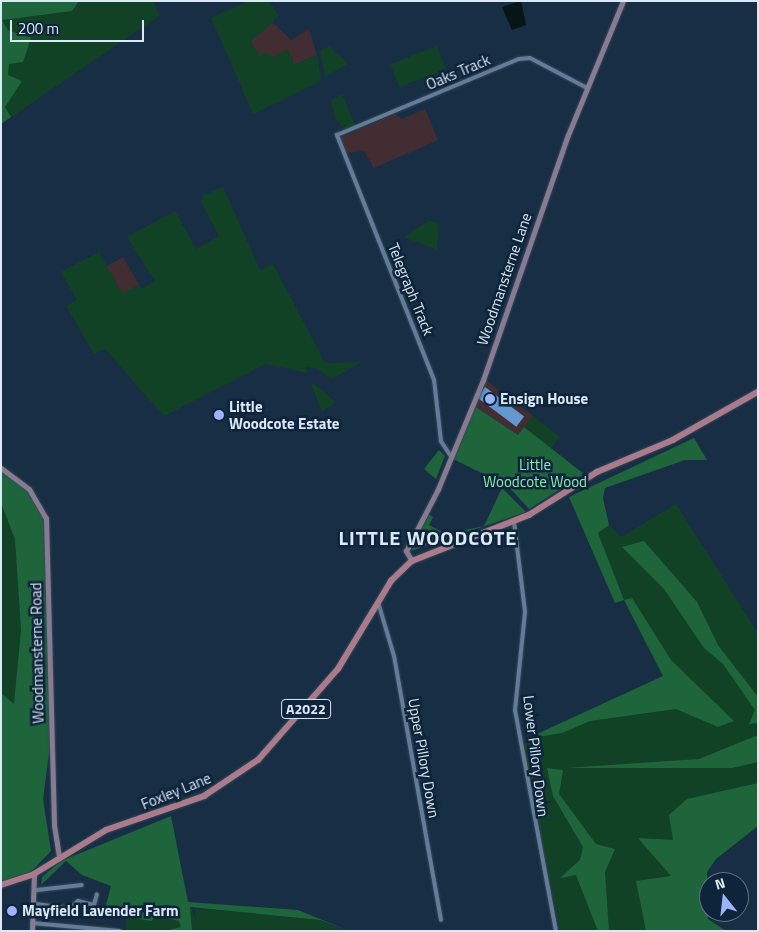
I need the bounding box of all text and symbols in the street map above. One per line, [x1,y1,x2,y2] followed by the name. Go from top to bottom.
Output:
[12,10,146,42] scale bar
[18,17,59,40] text: 200 m
[423,50,493,94] street label: Oaks Track
[473,210,535,348] street label: Woodmansterne Lane
[384,240,438,338] street label: Telegraph Track
[500,390,588,408] place label: Ensign House
[484,393,496,405] marker: Ensign House
[229,397,340,432] place label: Little Woodcote Estate
[213,409,225,421] marker: Little Woodcote Estate
[483,455,587,490] park label: Little Woodcote Wood
[337,525,519,549] district label: LITTLE WOODCOTE
[27,582,47,724] street label: Woodmansterne Road
[520,694,552,818] street label: Lower Pillory Down
[405,697,443,819] street label: Upper Pillory Down
[281,698,331,721] road number: A2022
[138,769,214,813] street label: Foxley Lane
[699,872,749,922] north arrow
[712,872,728,894] text: N
[22,902,179,920] place label: Mayfield Lavender Farm
[6,905,18,917] marker: Mayfield Lavender Farm

